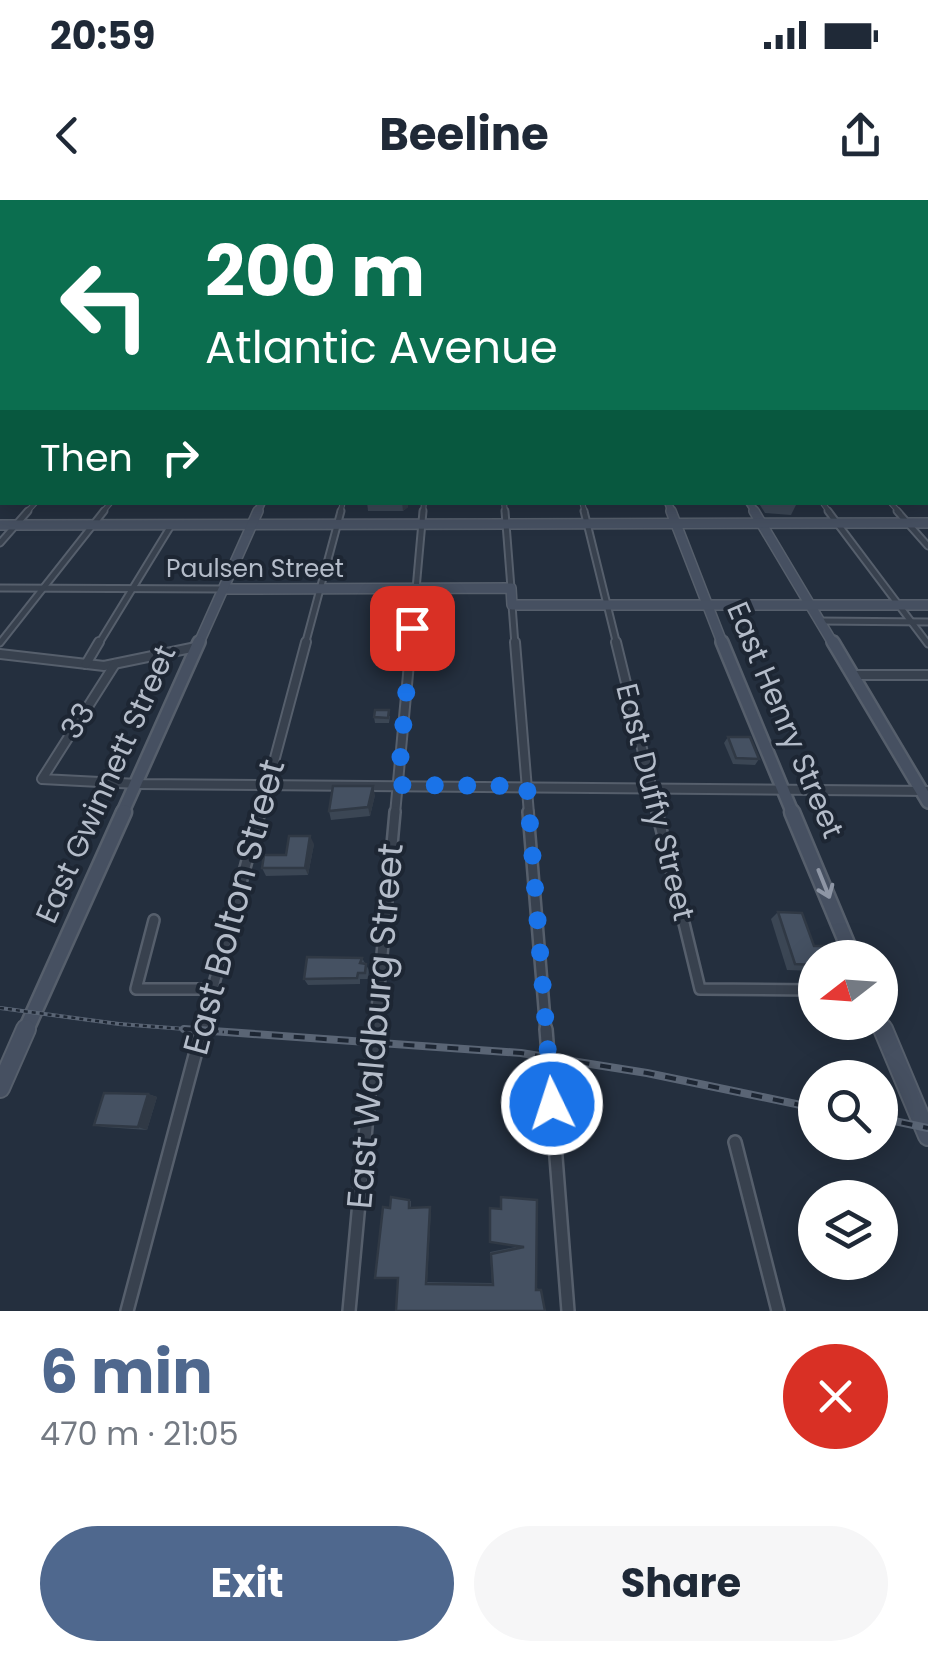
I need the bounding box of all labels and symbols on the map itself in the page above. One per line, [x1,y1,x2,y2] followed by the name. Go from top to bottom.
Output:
[166,551,344,586] street label: Paulsen Street
[370,586,455,671] pin
[716,595,855,845] street label: East Henry Street
[25,638,186,930] street label: East Gwinnett Street
[605,679,706,925] street label: East Duffy Street
[50,694,105,747] street label: 33
[171,754,296,1060] street label: East Bolton Street
[334,841,415,1211] street label: East Waldburg Street
[817,868,835,899] one-way arrow
[798,940,898,1040] north arrow
[500,1052,604,1156] position arrow

